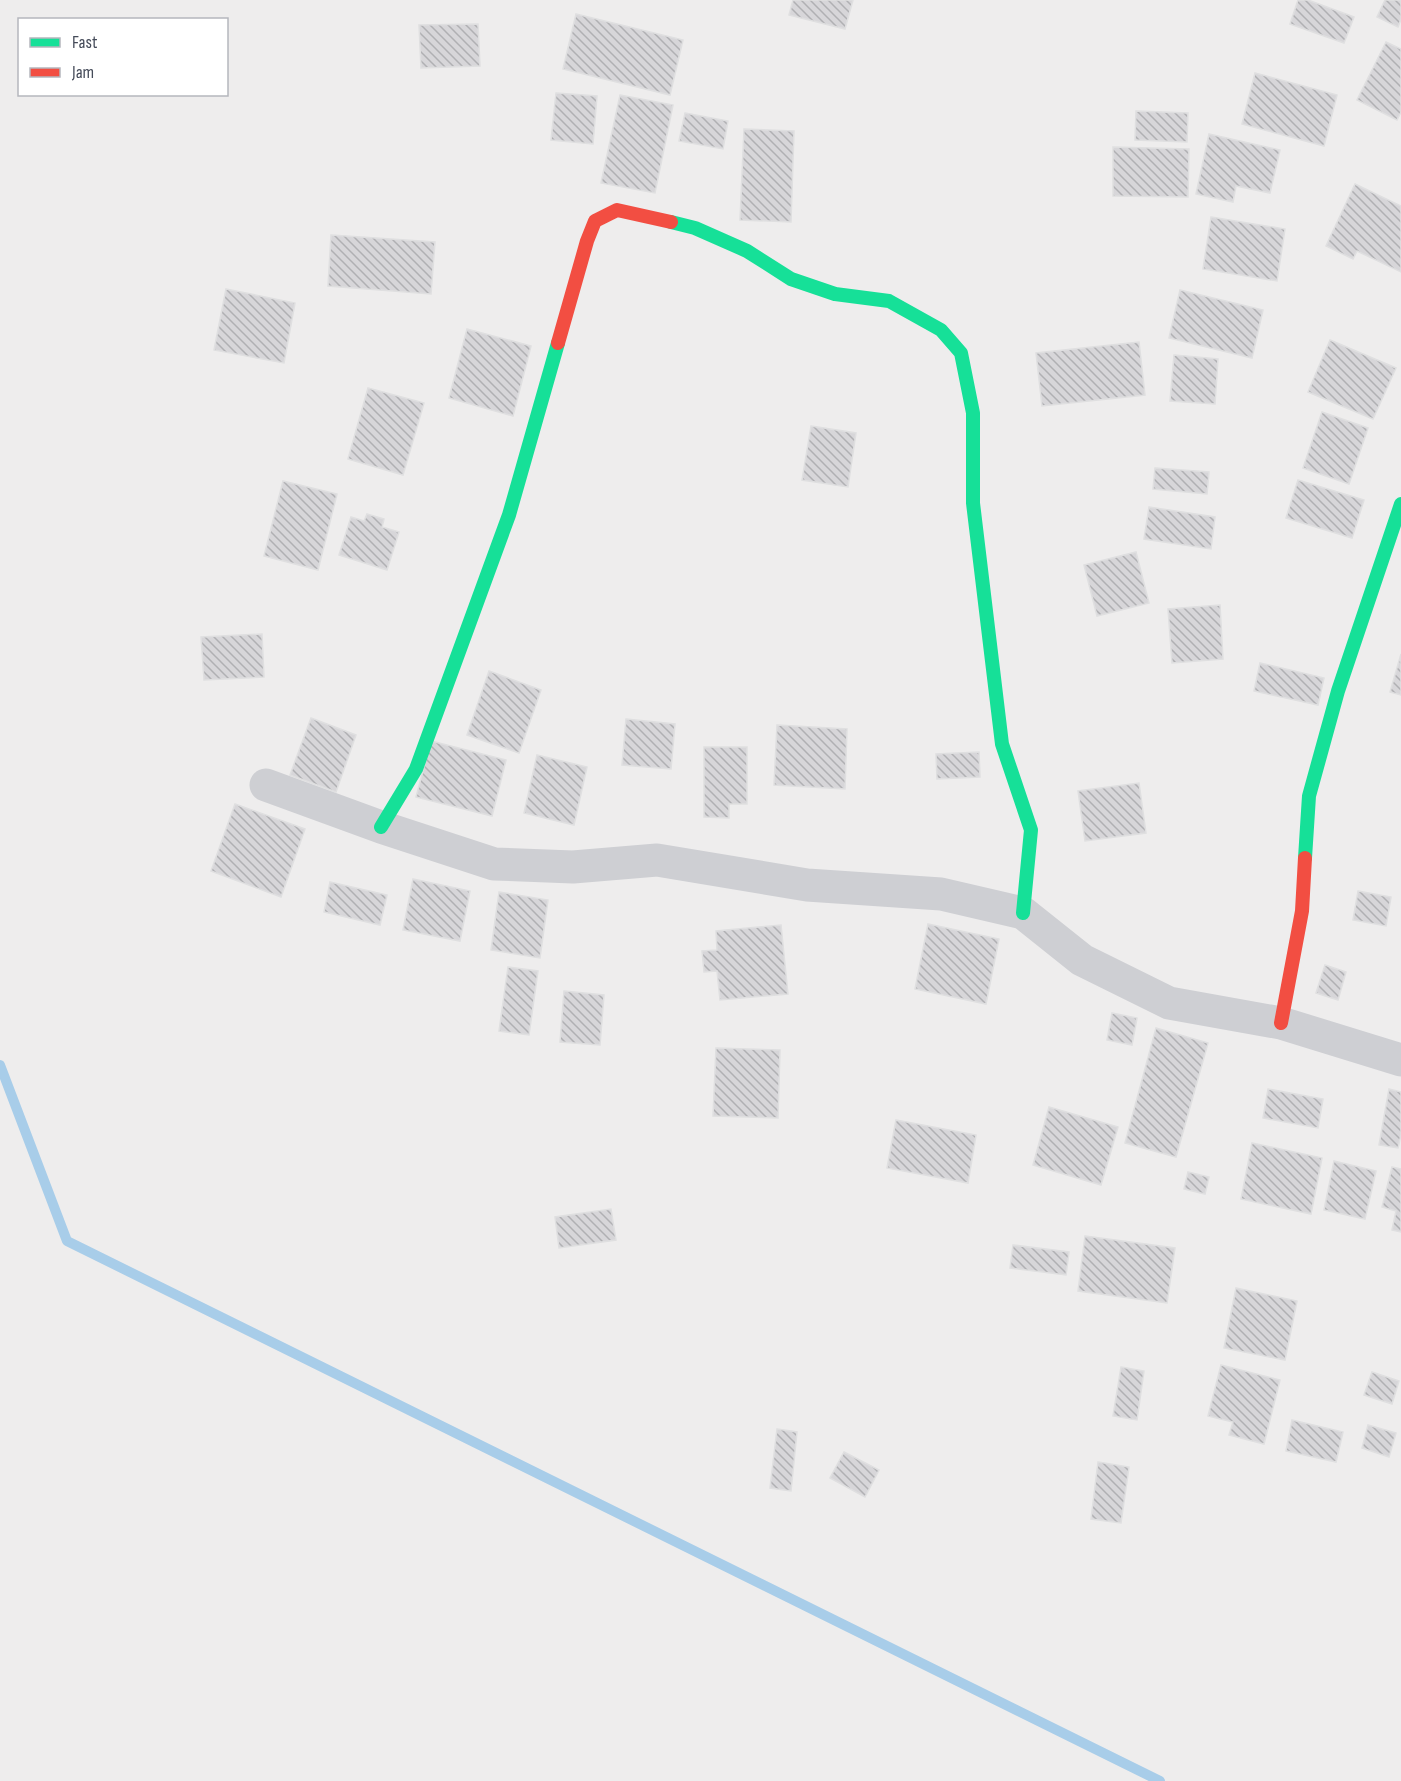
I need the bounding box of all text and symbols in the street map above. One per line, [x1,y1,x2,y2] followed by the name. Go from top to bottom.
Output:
[18,18,228,96] legend
[72,32,98,53] text: Fast
[71,62,94,83] text: Jam

